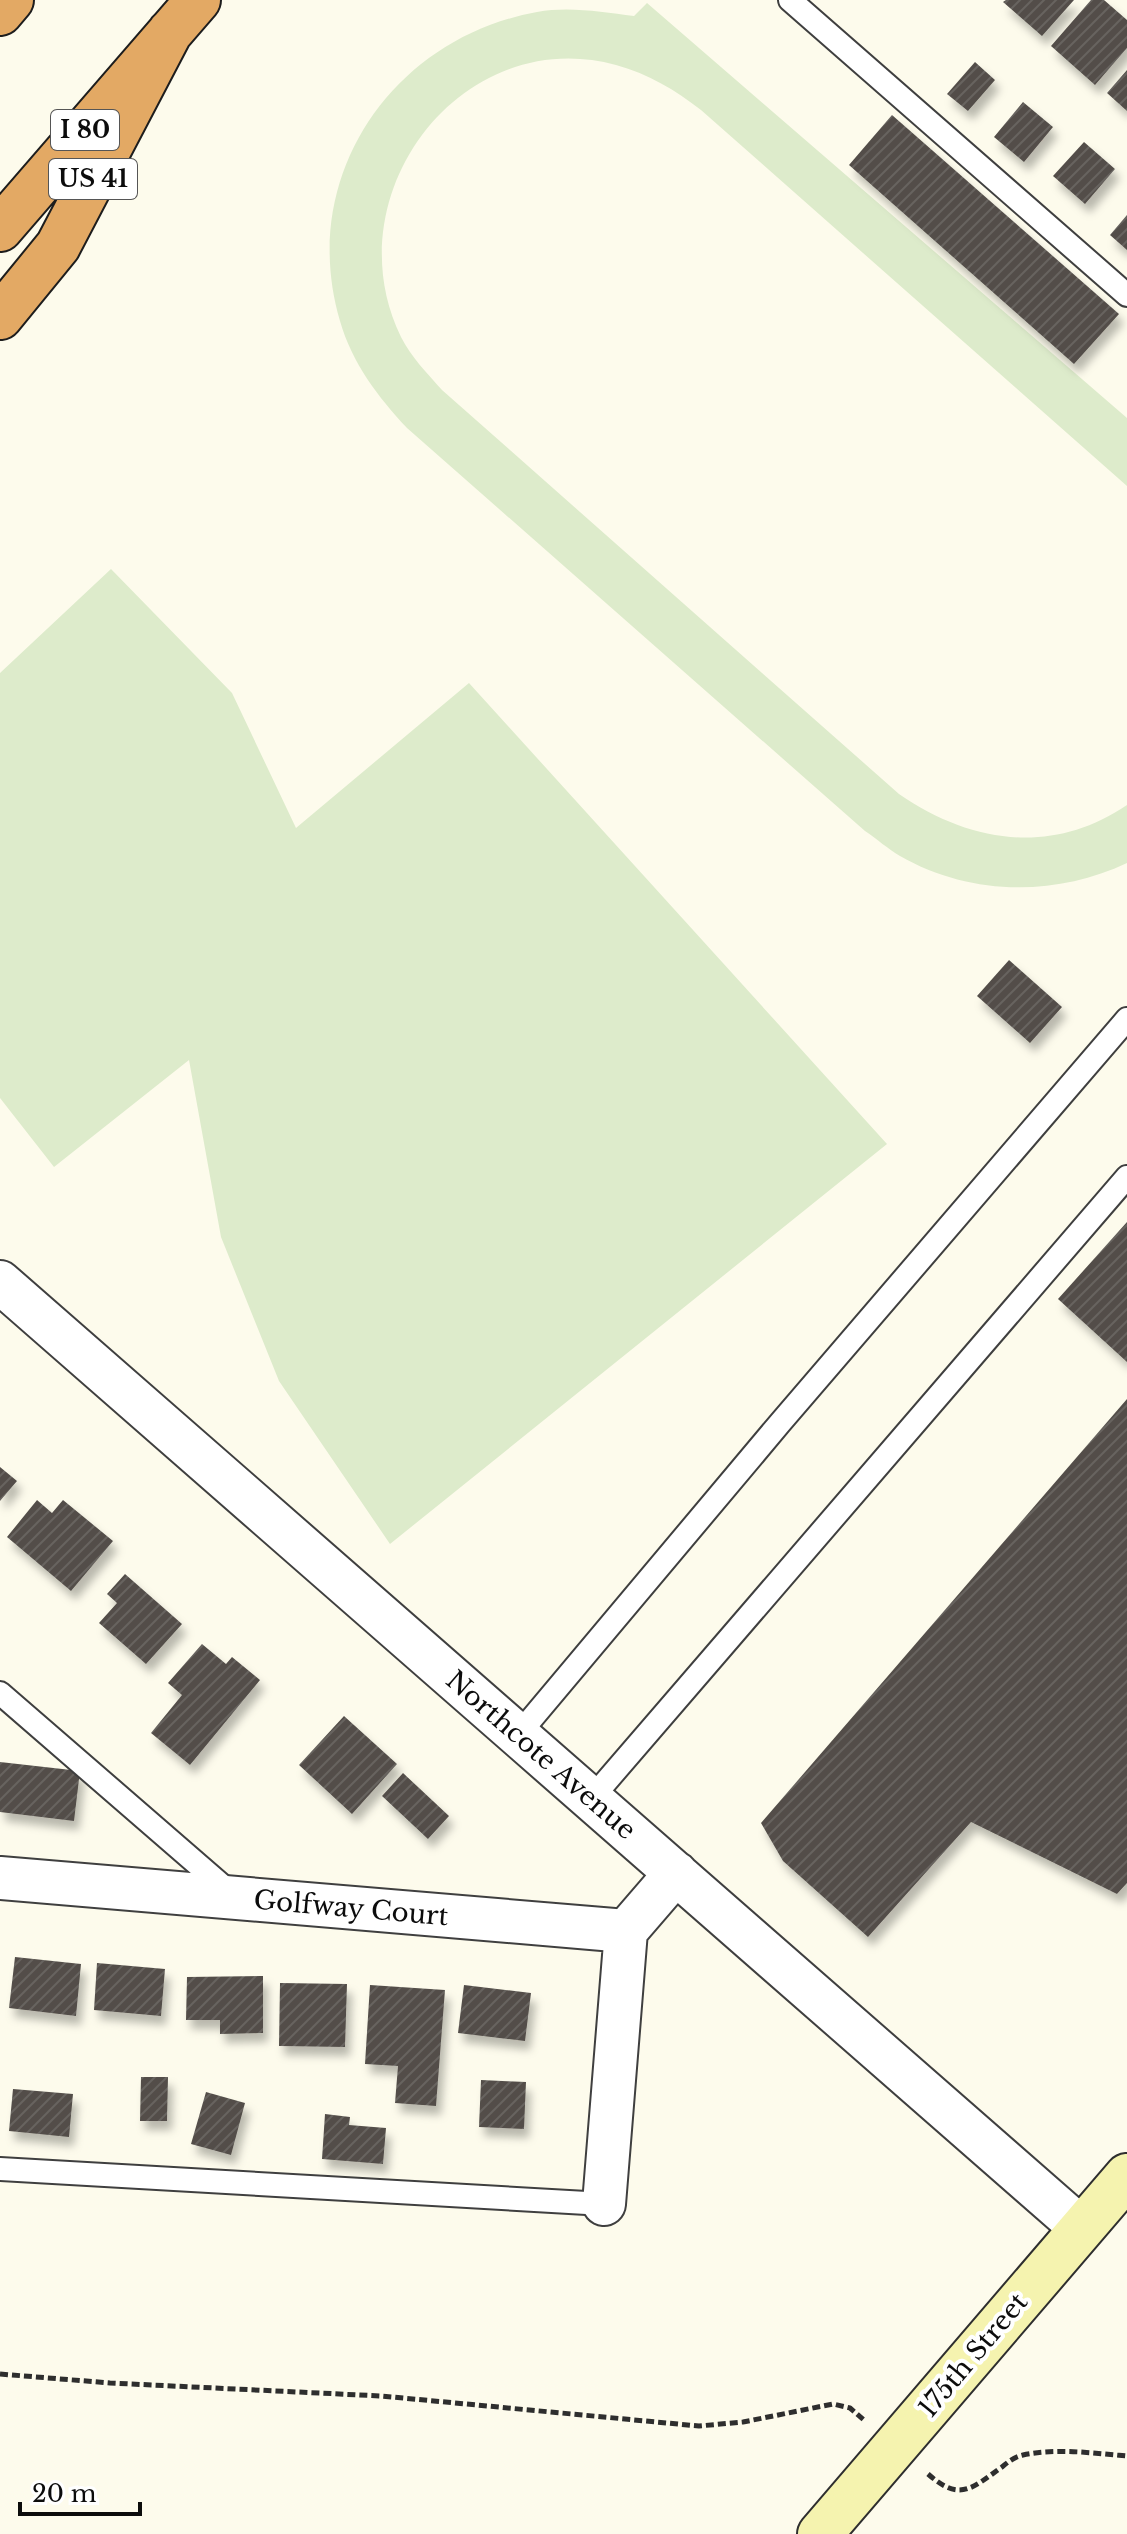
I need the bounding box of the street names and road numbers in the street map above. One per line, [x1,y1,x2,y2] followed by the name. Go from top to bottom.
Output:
[51,110,119,150] road number: I 80
[49,159,137,199] road number: US 41
[440,1664,642,1846] street label: Northcote Avenue
[252,1884,450,1932] street label: Golfway Court
[912,2286,1034,2424] street label: 175th Street

